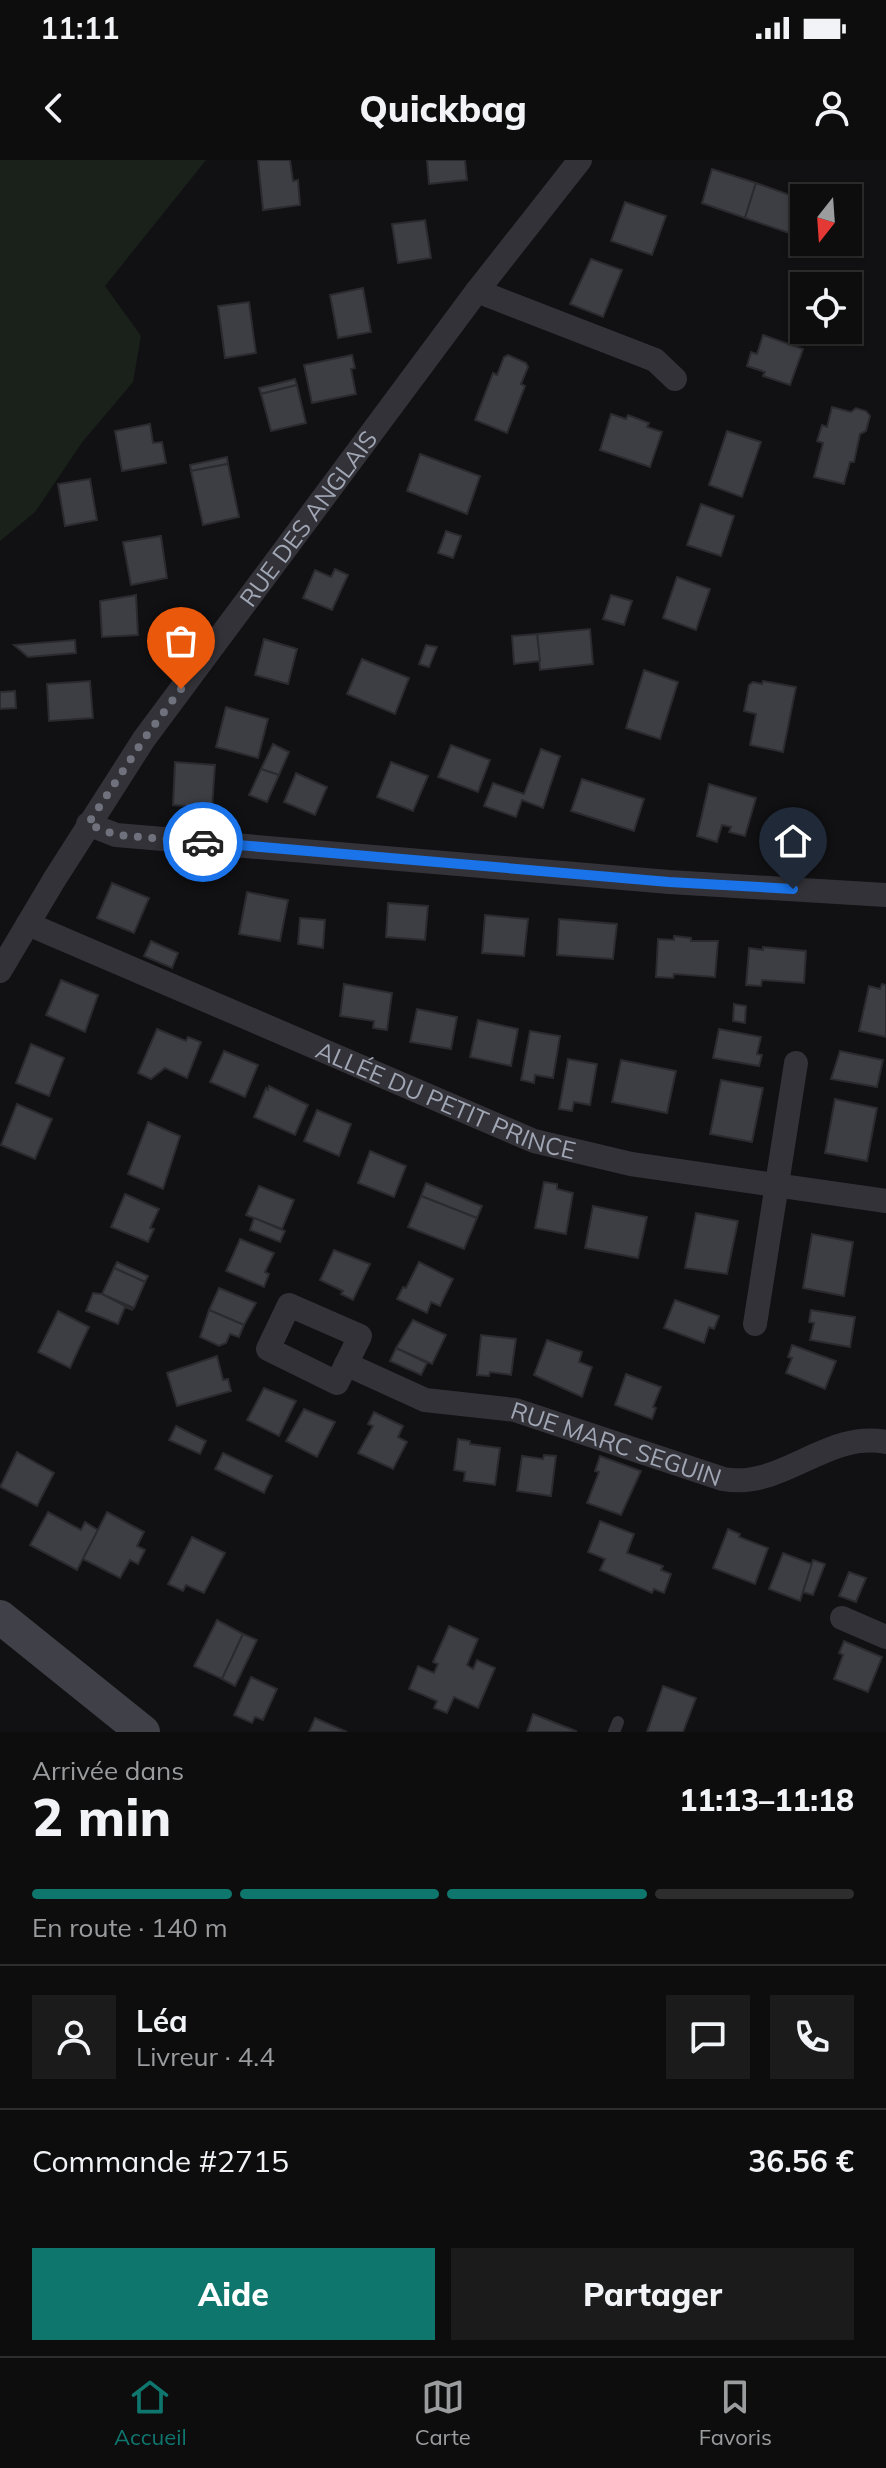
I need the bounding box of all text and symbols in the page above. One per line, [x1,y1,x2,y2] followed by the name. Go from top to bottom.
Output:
[40,9,119,47] text: 11:11
[32,86,76,130] icon: back
[359,86,527,131] text: Quickbag
[810,86,854,130] icon: person
[790,184,862,256] north arrow
[790,184,862,344] map controls
[790,272,862,344] button: locate
[233,424,383,612] street label: RUE DES ANGLAIS
[147,607,215,689] pin
[159,619,203,663] icon: bag
[163,802,243,882] courier
[759,807,827,889] pin
[771,819,815,863] icon: home
[181,820,225,864] icon: car
[312,1034,579,1165] street label: ALLÉE DU PETIT PRINCE
[507,1395,725,1492] street label: RUE MARC SEGUIN
[32,1754,184,1787] text: Arrivée dans
[679,1781,854,1819] text: 11:13–11:18
[32,1784,171,1849] text: 2 min
[32,1911,228,1944] text: En route · 140 m
[32,1995,116,2079] button: person
[666,1995,750,2079] button: chat
[770,1995,854,2079] button: phone
[136,2002,188,2040] text: Léa
[136,2040,275,2073] text: Livreur · 4.4
[32,2142,289,2180] text: Commande #2715
[748,2142,854,2180] text: 36.56 €
[32,2248,435,2340] button: Aide
[451,2248,854,2340] button: Partager
[114,2375,187,2451] tab: Accueil
[415,2375,471,2451] tab: Carte
[699,2375,772,2451] tab: Favoris

